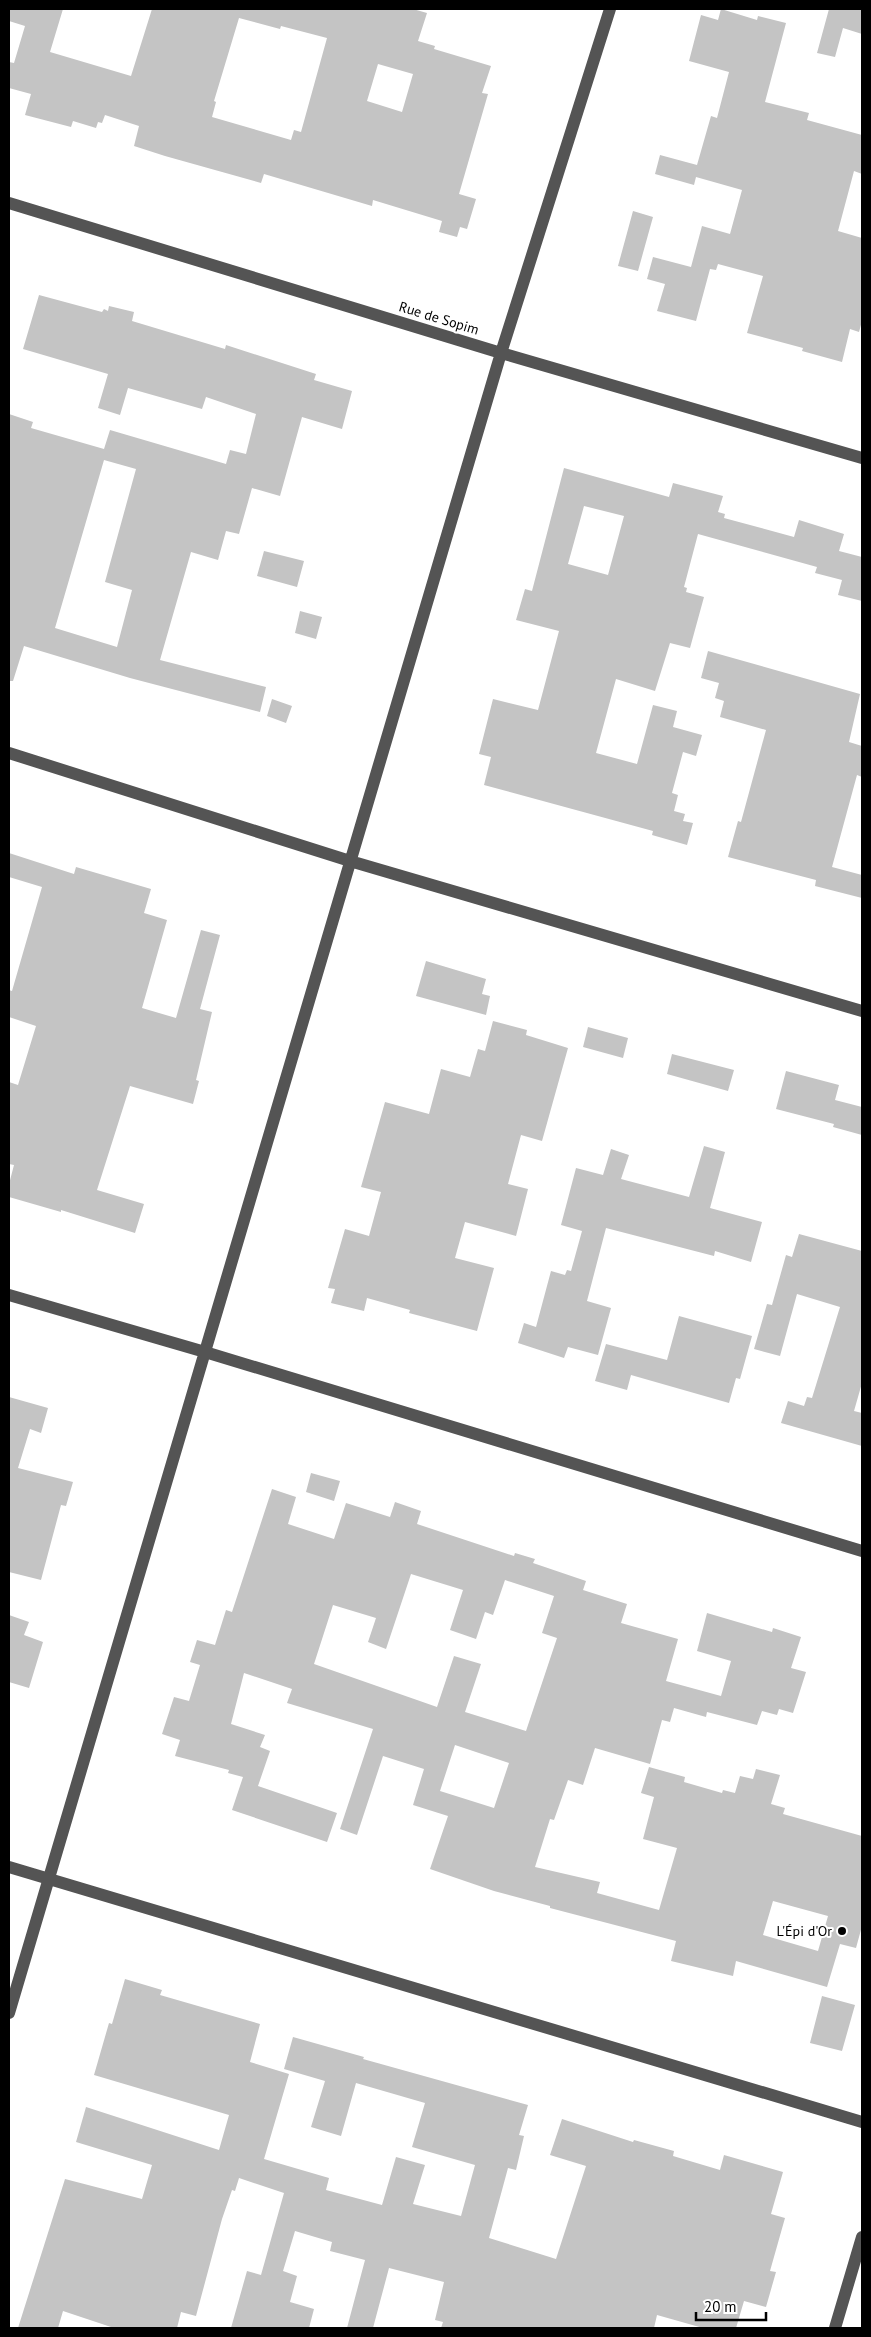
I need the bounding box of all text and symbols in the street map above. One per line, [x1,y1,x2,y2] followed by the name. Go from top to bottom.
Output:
[397,297,481,339] street label: Rue de Sopim
[777,1922,832,1940] place label: L'Épi d'Or
[836,1925,848,1937] marker: L'Épi d'Or
[696,2290,766,2322] scale bar
[704,2297,737,2316] text: 20 m

